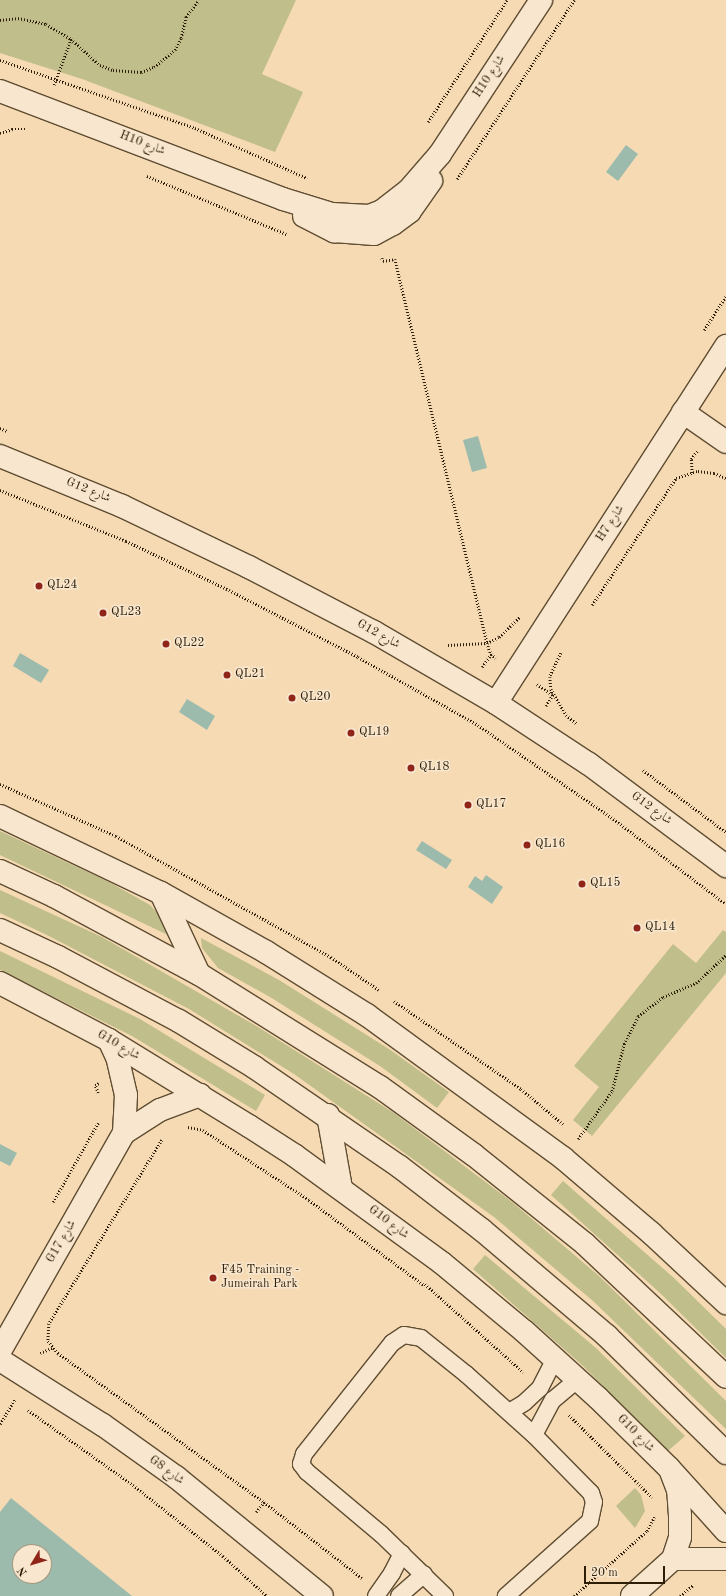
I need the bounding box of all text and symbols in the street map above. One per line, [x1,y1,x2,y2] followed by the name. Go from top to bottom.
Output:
[471,53,509,101] street label: H10 شارع
[117,129,167,159] street label: H10 شارع
[64,476,112,506] street label: G12 شارع
[594,503,628,545] street label: H7 شارع
[47,579,77,593] place label: QL24
[34,581,44,591] marker: QL24
[111,606,141,620] place label: QL23
[98,608,108,618] marker: QL23
[354,617,402,653] street label: G12 شارع
[174,637,204,651] place label: QL22
[161,639,171,649] marker: QL22
[235,668,265,682] place label: QL21
[222,670,232,680] marker: QL21
[300,691,330,705] place label: QL20
[287,693,297,703] marker: QL20
[359,726,389,740] place label: QL19
[346,728,356,738] marker: QL19
[419,761,449,775] place label: QL18
[406,763,416,773] marker: QL18
[628,789,674,829] street label: G12 شارع
[476,798,506,812] place label: QL17
[463,800,473,810] marker: QL17
[535,838,565,852] place label: QL16
[522,840,532,850] marker: QL16
[590,877,620,891] place label: QL15
[577,879,587,889] marker: QL15
[645,921,675,935] place label: QL14
[632,923,642,933] marker: QL14
[94,1028,142,1064] street label: G10 شارع
[365,1203,411,1243] street label: G10 شارع
[44,1218,80,1266] street label: G17 شارع
[221,1264,300,1292] place label: F45 Training - Jumeirah Park
[208,1273,218,1283] marker: F45 Training - Jumeirah Park
[613,1412,657,1456] street label: G10 شارع
[146,1453,186,1489] street label: G8 شارع
[12,1544,52,1584] north arrow
[586,1558,667,1584] scale bar
[16,1564,30,1578] text: N
[591,1567,618,1579] text: 20 m

